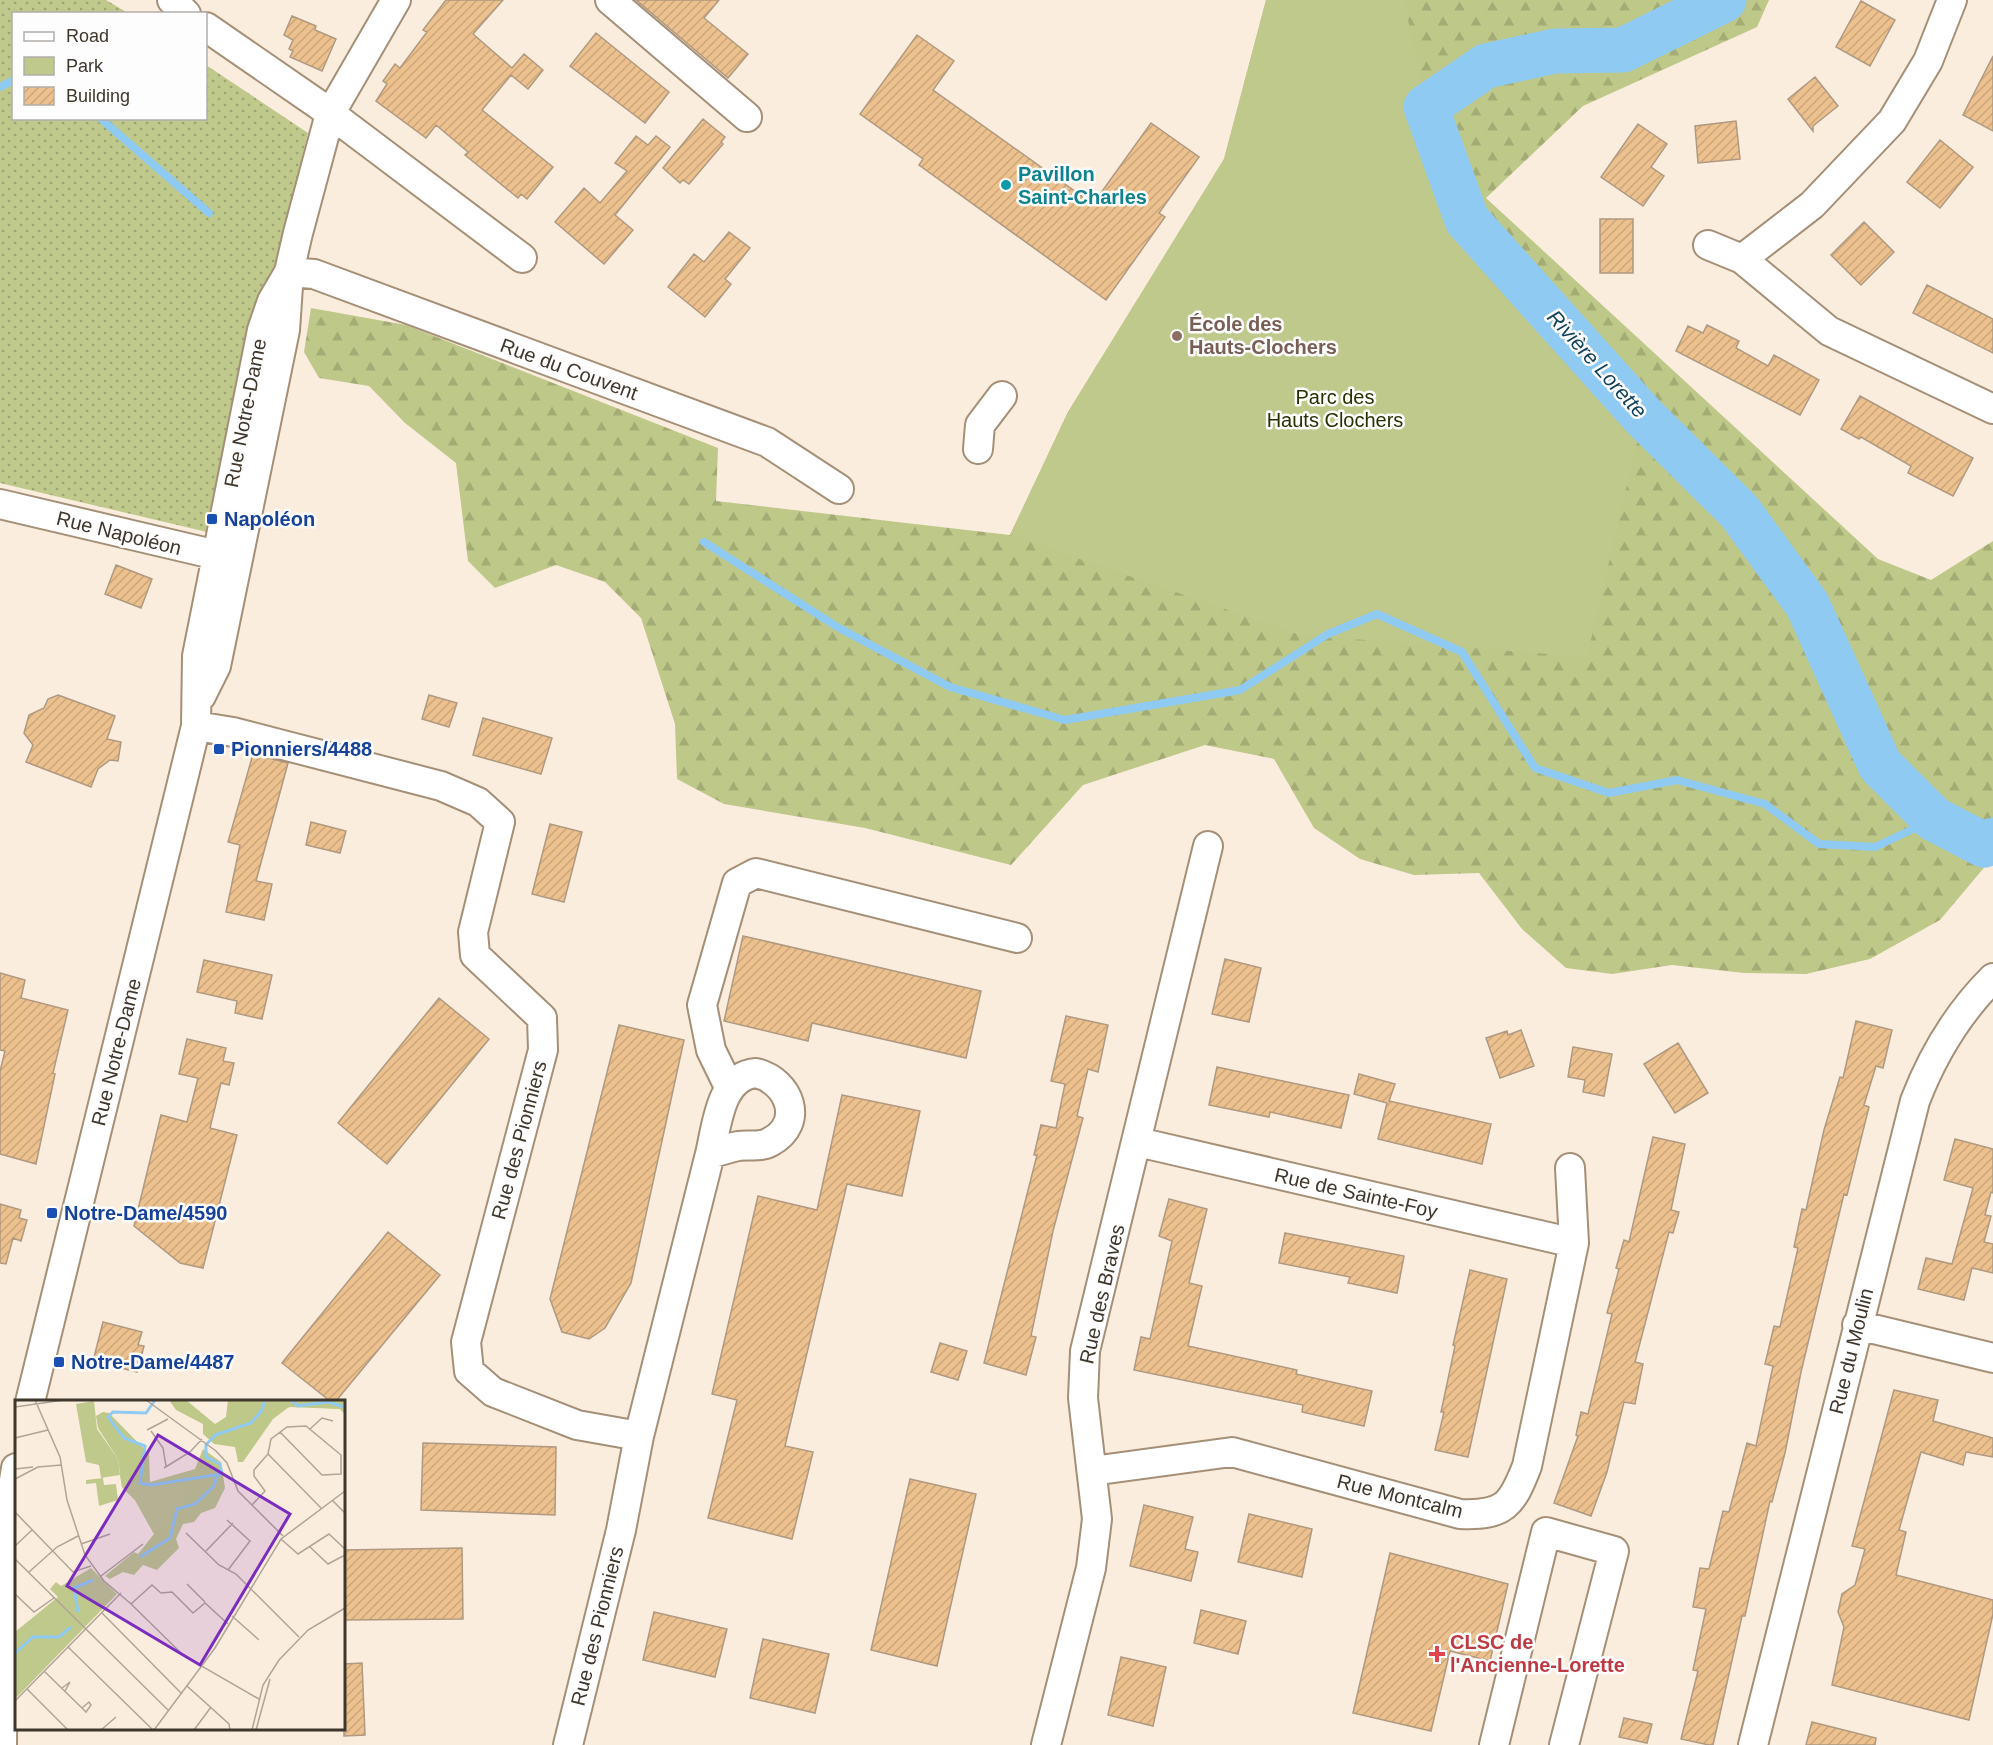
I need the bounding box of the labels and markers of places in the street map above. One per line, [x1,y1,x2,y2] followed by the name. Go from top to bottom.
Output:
[1018,163,1147,208] place label: Pavillon Saint-Charles
[999,178,1013,192] marker: Pavillon Saint-Charles
[1189,313,1337,358] place label: École des Hauts-Clochers
[1170,329,1184,343] marker: École des Hauts-Clochers
[224,508,315,530] place label: Napoléon
[205,512,219,526] marker: Napoléon
[231,738,372,760] place label: Pionniers/4488
[212,742,226,756] marker: Pionniers/4488
[64,1202,227,1224] place label: Notre-Dame/4590
[45,1206,59,1220] marker: Notre-Dame/4590
[71,1351,234,1373] place label: Notre-Dame/4487
[52,1355,66,1369] marker: Notre-Dame/4487
[1450,1631,1625,1676] place label: CLSC de l'Ancienne-Lorette
[1428,1645,1446,1663] marker: CLSC de l'Ancienne-Lorette

